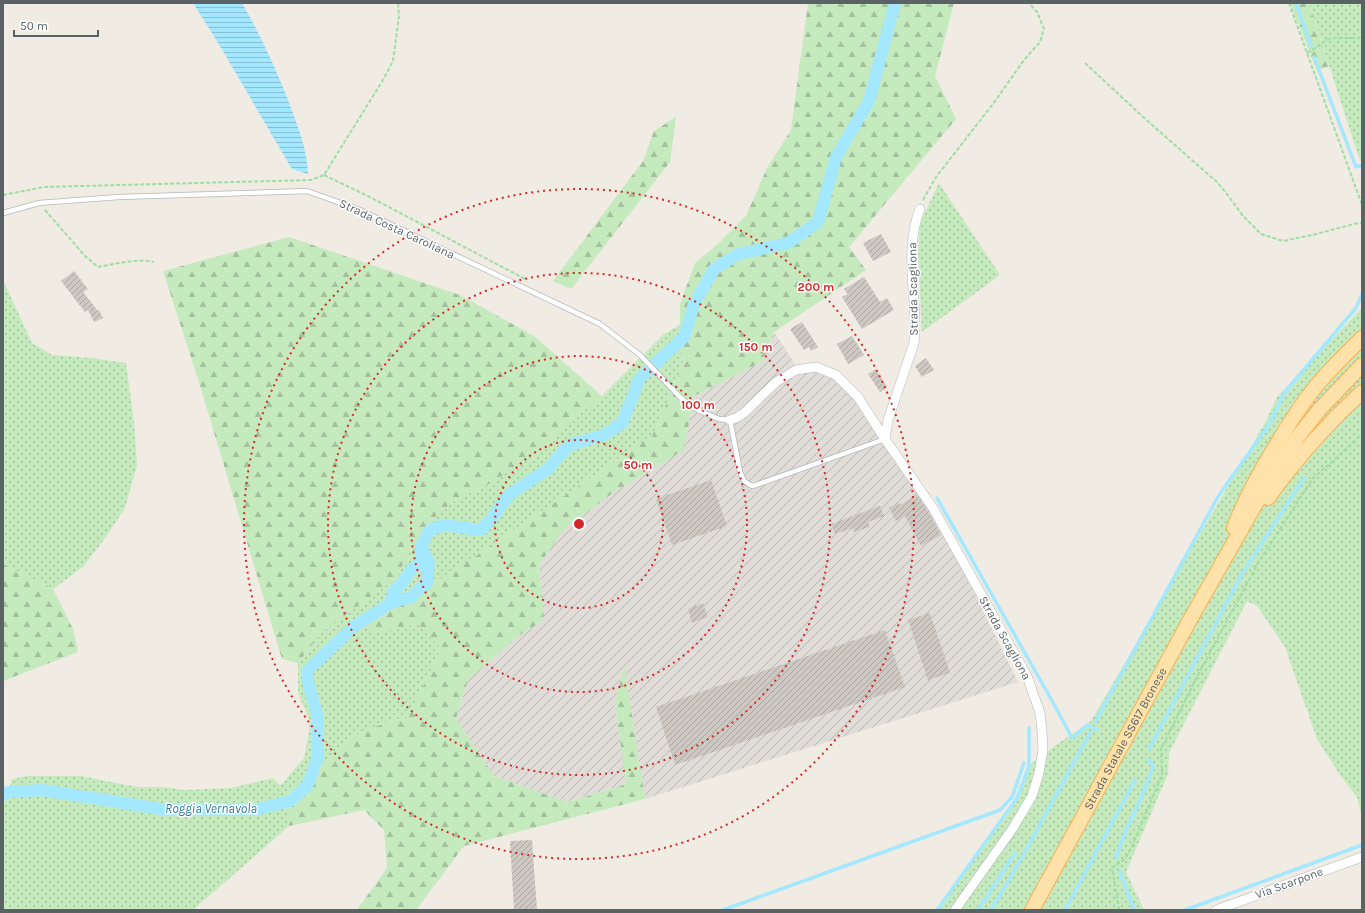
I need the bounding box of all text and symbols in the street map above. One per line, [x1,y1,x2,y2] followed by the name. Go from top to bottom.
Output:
[14,12,98,38] scale bar
[20,19,48,33] text: 50 m
[337,196,457,262] street label: Strada Costa Caroliana
[905,242,921,336] street label: Strada Scagliona
[798,280,834,294] text: 200 m
[739,340,773,354] text: 150 m
[681,398,715,412] text: 100 m
[624,458,653,472] text: 50 m
[572,517,586,531] centre of rings
[976,594,1034,682] street label: Strada Scagliona
[1081,665,1170,812] street label: Strada Statale SS617 Bronese
[165,801,257,816] water label: Roggia Vernavola
[1253,864,1325,902] street label: Via Scarpone

